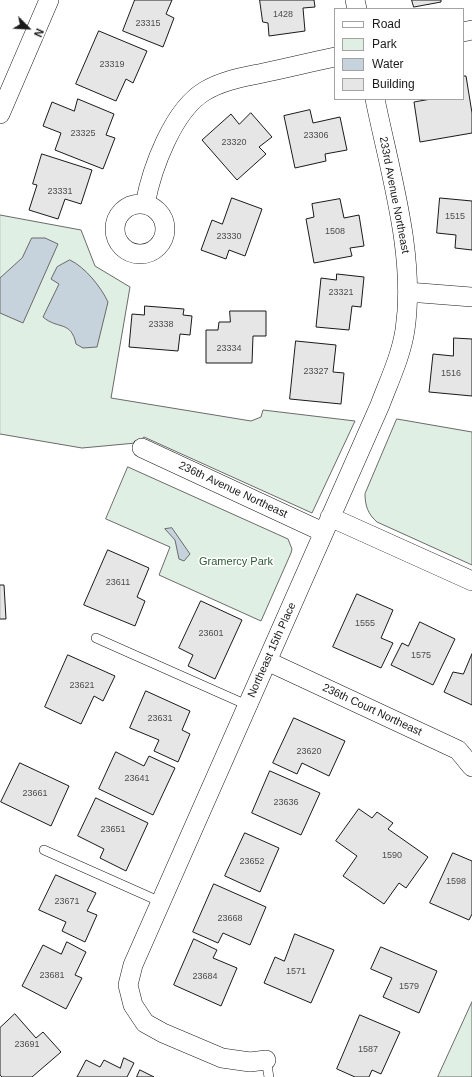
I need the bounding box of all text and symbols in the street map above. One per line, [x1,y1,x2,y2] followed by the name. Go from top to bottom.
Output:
[8,8,48,48] north arrow
[334,8,464,100] legend
[273,10,293,20] house number: 1428
[372,17,401,31] text: Road
[135,19,161,29] house number: 23315
[32,27,46,39] text: N
[372,37,397,51] text: Park
[372,57,404,71] text: Water
[99,60,125,70] house number: 23319
[372,77,415,91] text: Building
[70,129,96,139] house number: 23325
[303,131,329,141] house number: 23306
[376,135,412,255] street label: 233rd Avenue Northeast
[221,138,247,148] house number: 23320
[47,187,73,197] house number: 23331
[445,212,465,222] house number: 1515
[325,227,345,237] house number: 1508
[216,232,242,242] house number: 23330
[328,288,354,298] house number: 23321
[148,320,174,330] house number: 23338
[216,344,242,354] house number: 23334
[303,367,329,377] house number: 23327
[441,369,461,379] house number: 1516
[177,459,289,521] street label: 236th Avenue Northeast
[199,555,273,569] park label: Gramercy Park
[106,578,130,588] house number: 23611
[245,600,299,700] street label: Northeast 15th Place
[355,619,375,629] house number: 1555
[198,629,224,639] house number: 23601
[411,651,431,661] house number: 1575
[69,681,95,691] house number: 23621
[320,681,424,739] street label: 236th Court Northeast
[147,714,173,724] house number: 23631
[296,747,322,757] house number: 23620
[124,774,150,784] house number: 23641
[22,789,48,799] house number: 23661
[273,798,299,808] house number: 23636
[100,825,126,835] house number: 23651
[382,851,402,861] house number: 1590
[239,857,265,867] house number: 23652
[446,877,466,887] house number: 1598
[54,897,80,907] house number: 23671
[217,914,243,924] house number: 23668
[286,967,306,977] house number: 1571
[39,971,65,981] house number: 23681
[192,972,218,982] house number: 23684
[399,982,419,992] house number: 1579
[14,1040,40,1050] house number: 23691
[358,1045,378,1055] house number: 1587

